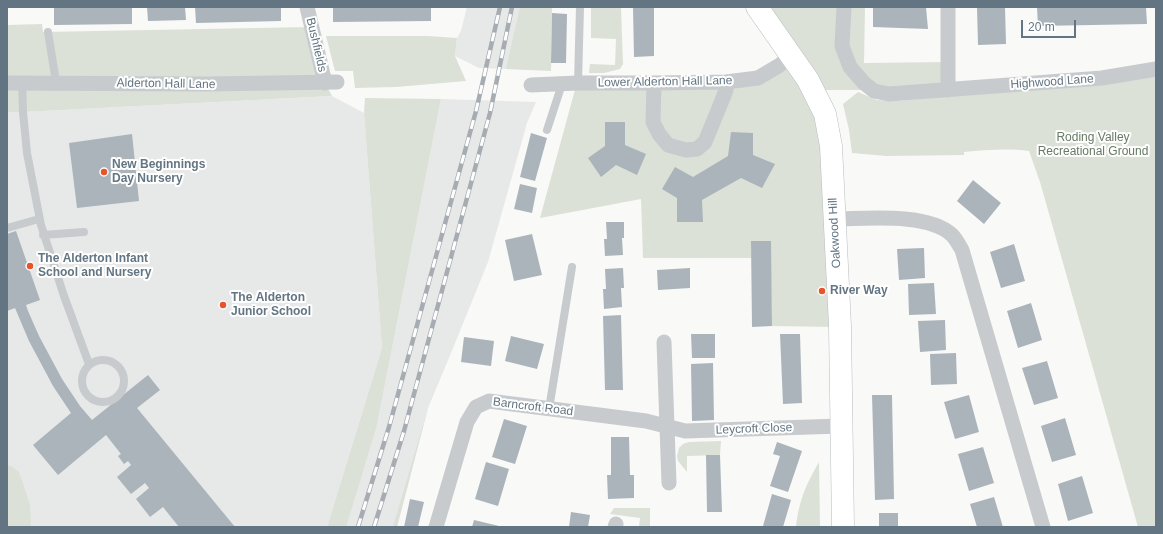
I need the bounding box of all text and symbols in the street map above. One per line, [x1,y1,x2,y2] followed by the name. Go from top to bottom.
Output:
[1023,12,1078,38] scale bar
[303,16,329,74] street label: Bushfields
[1028,20,1055,34] text: 20 m
[1010,72,1094,92] street label: Highwood Lane
[598,74,732,90] street label: Lower Alderton Hall Lane
[117,76,215,92] street label: Alderton Hall Lane
[1038,131,1148,159] park label: Roding Valley Recreational Ground
[112,158,205,186] place label: New Beginnings Day Nursery
[99,167,109,177] marker: New Beginnings Day Nursery
[826,197,844,269] street label: Oakwood Hill
[38,252,151,280] place label: The Alderton Infant School and Nursery
[25,261,35,271] marker: The Alderton Infant School and Nursery
[830,284,888,298] place label: River Way
[817,286,827,296] marker: River Way
[231,291,311,319] place label: The Alderton Junior School
[218,300,228,310] marker: The Alderton Junior School
[492,395,574,419] street label: Barncroft Road
[715,420,793,438] street label: Leycroft Close

